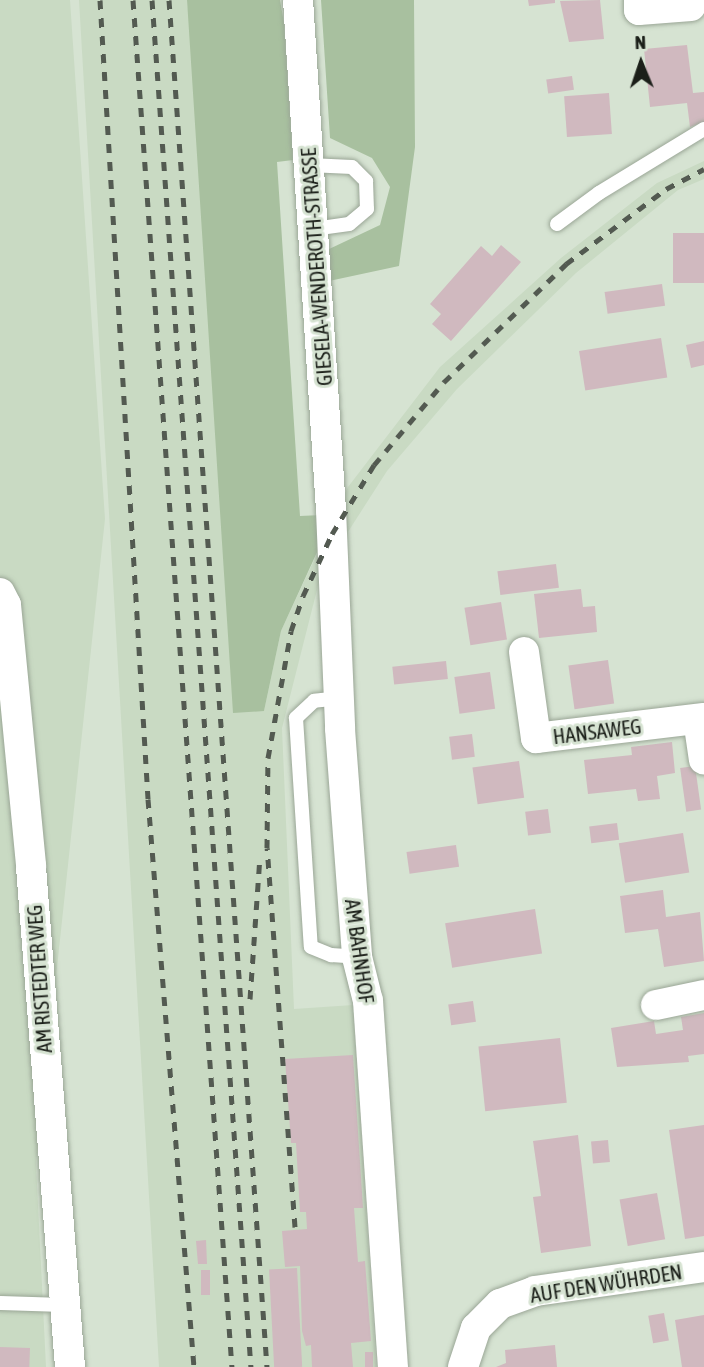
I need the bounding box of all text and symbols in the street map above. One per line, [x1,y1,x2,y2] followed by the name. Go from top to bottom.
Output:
[606,28,676,98] north arrow
[634,31,646,53] text: N
[295,147,337,387] street label: GIESELA-WENDEROTH-STRASSE
[551,713,643,749] street label: HANSAWEG
[340,897,380,1005] street label: AM BAHNHOF
[21,904,57,1054] street label: AM RISTEDTER WEG
[528,1259,684,1307] street label: AUF DEN WÜHRDEN

